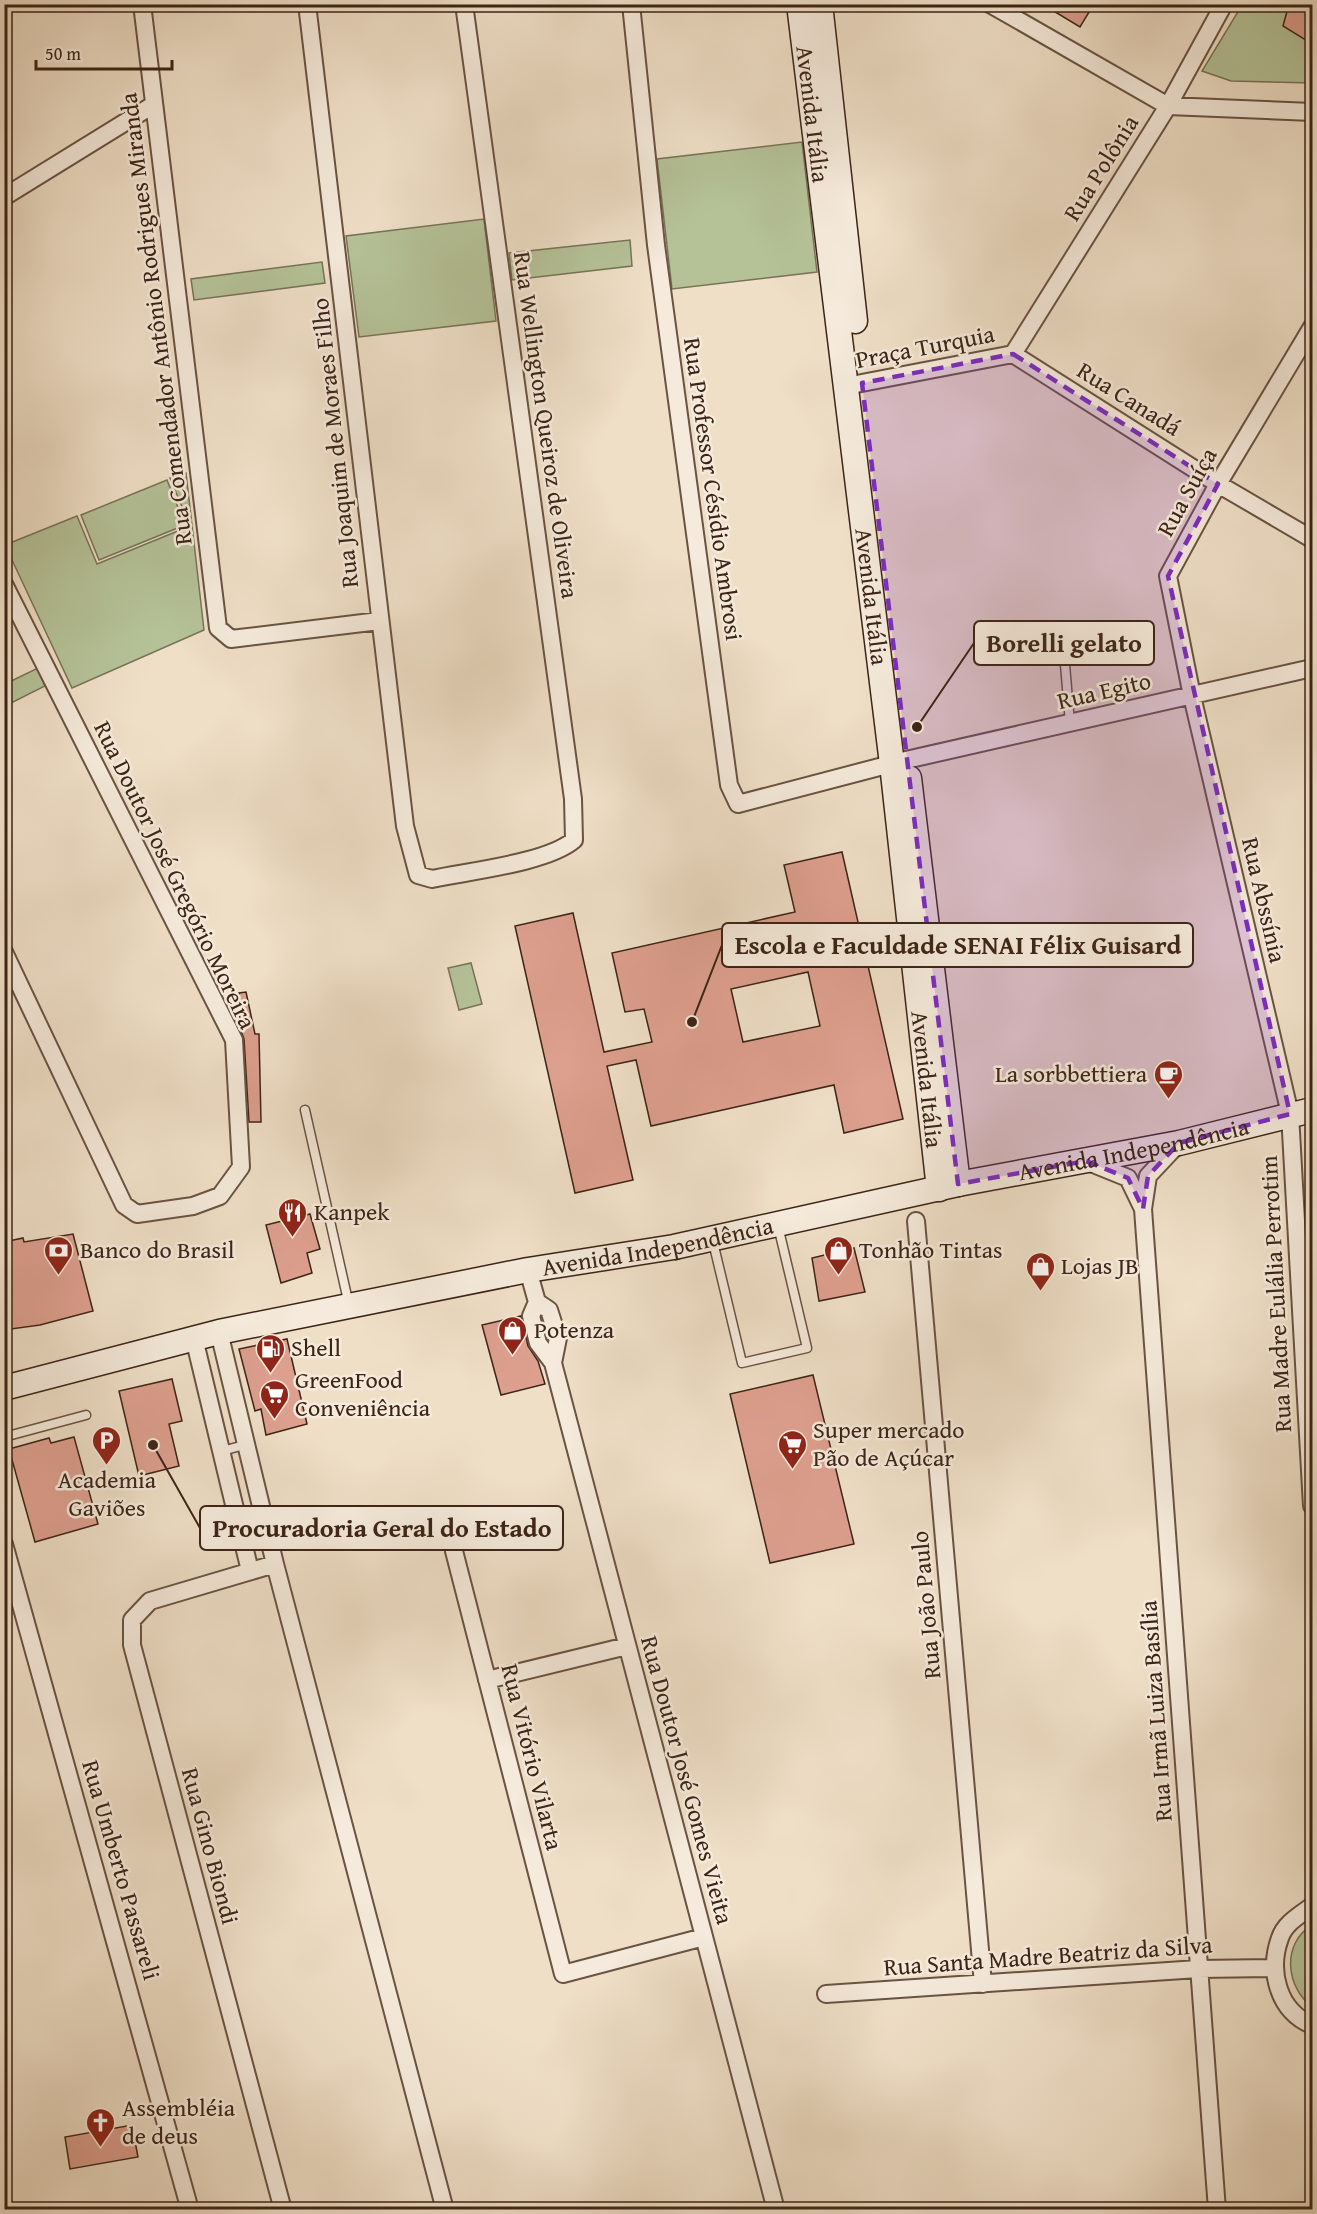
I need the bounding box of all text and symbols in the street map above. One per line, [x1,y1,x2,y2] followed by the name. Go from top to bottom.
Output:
[36,33,172,71] scale bar
[45,40,81,67] text: 50 m
[787,44,839,185] street label: Avenida Itália
[110,90,201,547] street label: Rua Comendador Antônio Rodrigues Miranda
[1054,107,1147,228] street label: Rua Polônia
[505,249,588,601] street label: Rua Wellington Queiroz de Oliveira
[302,296,367,590] street label: Rua Joaquim de Moraes Filho
[852,316,998,377] street label: Praça Turquia
[675,335,752,643] street label: Rua Professor Césídio Ambrosi
[1070,353,1189,445] street label: Rua Canadá
[1148,440,1226,543] street label: Rua Suíça
[846,526,898,668] street label: Avenida Itália
[974,621,1154,665] callout: Borelli gelato
[986,623,1142,662] text: Borelli gelato
[1054,663,1154,718] street label: Rua Egito
[85,715,266,1035] street label: Rua Doutor José Gregório Moreira
[1233,834,1296,967] street label: Rua Abssínia
[722,923,1193,967] callout: Escola e Faculdade SENAI Félix Guisard
[735,925,1181,964] text: Escola e Faculdade SENAI Félix Guisard
[902,1009,952,1150] street label: Avenida Itália
[995,1056,1148,1091] place label: La sorbbettiera
[1152,1058,1184,1100] cafe icon: La sorbbettiera
[1015,1108,1253,1189] street label: Avenida Independência
[1251,1154,1300,1433] street label: Rua Madre Eulália Perrotim
[314,1194,390,1229] place label: Kanpek
[277,1196,309,1238] restaurant icon: Kanpek
[539,1207,777,1285] street label: Avenida Independência
[80,1232,235,1267] place label: Banco do Brasil
[859,1232,1003,1267] place label: Tonhão Tintas
[43,1234,75,1276] bank icon: Banco do Brasil
[822,1234,854,1276] shop icon: Tonhão Tintas
[1061,1248,1139,1283] place label: Lojas JB
[1024,1250,1056,1292] shop icon: Lojas JB
[534,1312,615,1347] place label: Potenza
[497,1314,529,1356] shop icon: Potenza
[291,1330,341,1365] place label: Shell
[254,1332,286,1374] fuel station icon: Shell
[295,1362,431,1425] place label: GreenFood Conveniência
[258,1378,290,1420] supermarket icon: GreenFood Conveniência
[813,1412,965,1475] place label: Super mercado Pão de Açúcar
[91,1424,123,1466] parking icon: Academia Gaviões
[776,1428,808,1470] supermarket icon: Super mercado Pão de Açúcar
[58,1462,157,1525] place label: Academia Gaviões
[200,1506,563,1550] callout: Procuradoria Geral do Estado
[212,1508,552,1547] text: Procuradoria Geral do Estado
[902,1530,949,1680] street label: Rua João Paulo
[1130,1599,1181,1823] street label: Rua Irmã Luiza Basília
[632,1632,743,1929] street label: Rua Doutor José Gomes Vieita
[492,1660,573,1854] street label: Rua Vitório Vilarta
[73,1756,170,1984] street label: Rua Umberto Passareli
[173,1764,248,1928] street label: Rua Gino Biondi
[882,1927,1214,1984] street label: Rua Santa Madre Beatriz da Silva
[122,2090,236,2153] place label: Assembléia de deus
[85,2106,117,2148] church icon: Assembléia de deus

